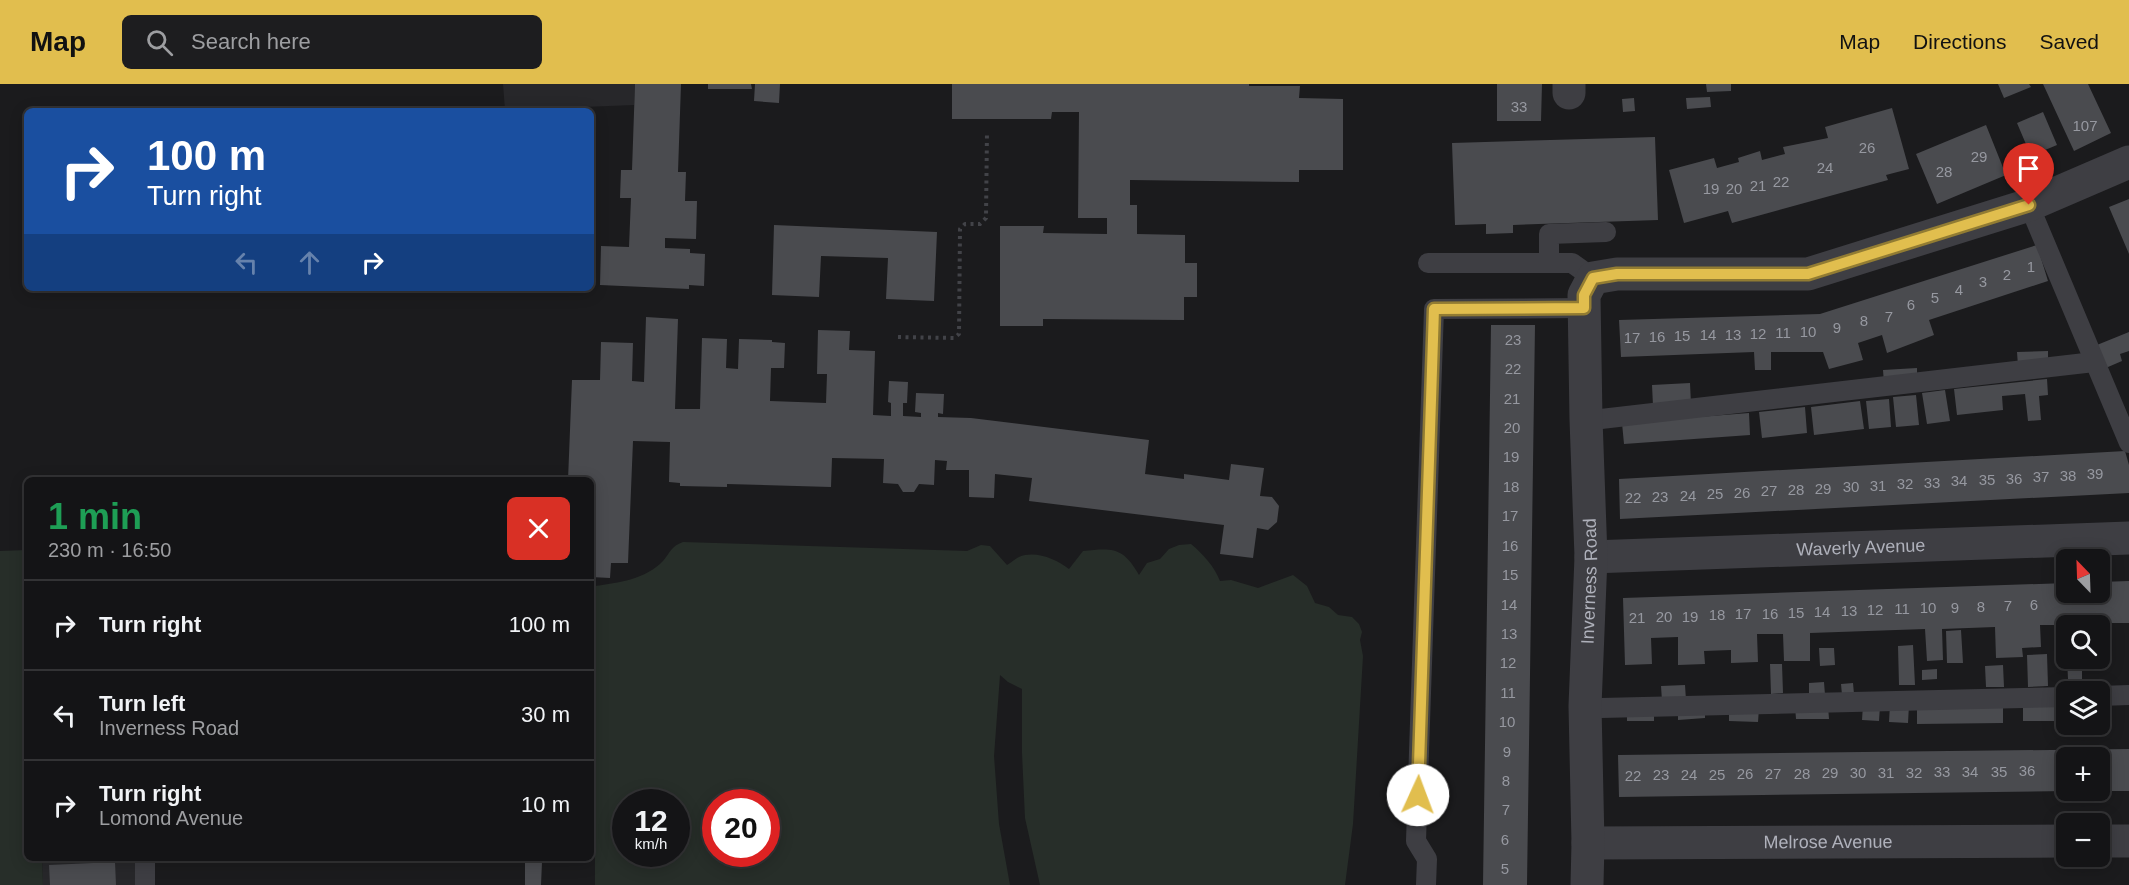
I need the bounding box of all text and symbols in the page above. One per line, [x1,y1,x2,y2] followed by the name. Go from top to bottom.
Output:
[122,15,542,69] search box
[30,26,86,57] text: Map
[143,26,176,59] icon: search
[191,29,311,54] text: Search here
[1839,30,1880,53] text: Map
[1913,30,2006,53] text: Directions
[2039,30,2099,53] text: Saved
[1511,98,1527,115] house number: 33
[2072,117,2098,134] house number: 107
[48,132,126,210] icon: right
[147,132,266,179] text: 100 m
[1859,139,1875,156] house number: 26
[2003,143,2054,205] pin
[1971,148,1987,165] house number: 29
[2012,152,2045,185] icon: arrive
[1817,159,1833,176] house number: 24
[1936,163,1952,180] house number: 28
[1773,173,1789,190] house number: 22
[1750,177,1766,194] house number: 21
[1703,180,1719,197] house number: 19
[1726,180,1742,197] house number: 20
[147,181,262,211] text: Turn right
[230,246,263,279] icon: left
[293,246,326,279] icon: ahead
[356,246,389,279] icon: right
[2027,258,2035,275] house number: 1
[2003,266,2011,283] house number: 2
[1979,273,1987,290] house number: 3
[1955,281,1963,298] house number: 4
[1931,289,1939,306] house number: 5
[1907,296,1915,313] house number: 6
[1885,308,1893,325] house number: 7
[1860,312,1868,329] house number: 8
[1833,319,1841,336] house number: 9
[1800,323,1816,340] house number: 10
[1775,324,1791,341] house number: 11
[1750,325,1766,342] house number: 12
[1700,326,1716,343] house number: 14
[1725,326,1741,343] house number: 13
[1674,327,1690,344] house number: 15
[1649,328,1665,345] house number: 16
[1624,329,1640,346] house number: 17
[1505,331,1521,348] house number: 23
[1505,360,1521,377] house number: 22
[1504,390,1520,407] house number: 21
[1504,419,1520,436] house number: 20
[1503,448,1519,465] house number: 19
[2087,465,2103,482] house number: 39
[2060,467,2076,484] house number: 38
[2033,468,2049,485] house number: 37
[2006,470,2022,487] house number: 36
[1979,471,1995,488] house number: 35
[1951,472,1967,489] house number: 34
[1924,474,1940,491] house number: 33
[1897,475,1913,492] house number: 32
[1870,477,1886,494] house number: 31
[1503,478,1519,495] house number: 18
[1843,478,1859,495] house number: 30
[1815,480,1831,497] house number: 29
[1788,481,1804,498] house number: 28
[1761,482,1777,499] house number: 27
[1734,484,1750,501] house number: 26
[1707,485,1723,502] house number: 25
[1680,487,1696,504] house number: 24
[1652,488,1668,505] house number: 23
[1625,489,1641,506] house number: 22
[48,496,142,537] text: 1 min
[507,497,570,560] button: close
[1502,507,1518,524] house number: 17
[1577,518,1601,645] street label: Inverness Road
[1796,535,1926,560] street label: Waverly Avenue
[1502,537,1518,554] house number: 16
[48,539,171,561] text: 230 m · 16:50
[2056,549,2110,603] north arrow
[2056,549,2110,867] map controls
[1502,566,1518,583] house number: 15
[1501,596,1517,613] house number: 14
[2030,596,2038,613] house number: 6
[2004,597,2012,614] house number: 7
[1977,598,1985,615] house number: 8
[1920,599,1936,616] house number: 10
[1951,599,1959,616] house number: 9
[1894,600,1910,617] house number: 11
[1867,601,1883,618] house number: 12
[1841,602,1857,619] house number: 13
[1814,603,1830,620] house number: 14
[1788,604,1804,621] house number: 15
[1735,605,1751,622] house number: 17
[1762,605,1778,622] house number: 16
[1709,606,1725,623] house number: 18
[1656,608,1672,625] house number: 20
[1682,608,1698,625] house number: 19
[48,609,81,642] icon: right
[1629,609,1645,626] house number: 21
[99,612,201,637] text: Turn right
[509,612,570,637] text: 100 m
[2056,615,2110,669] button: search
[1501,625,1517,642] house number: 13
[1500,654,1516,671] house number: 12
[2056,681,2110,735] button: layers
[1500,684,1516,701] house number: 11
[99,691,185,716] text: Turn left
[48,699,81,732] icon: left
[521,702,570,727] text: 30 m
[1499,713,1515,730] house number: 10
[99,717,239,739] text: Inverness Road
[1503,743,1511,760] house number: 9
[2056,747,2110,801] button: +
[2019,762,2035,779] house number: 36
[1386,763,1450,827] position arrow
[1934,763,1950,780] house number: 33
[1962,763,1978,780] house number: 34
[1991,763,2007,780] house number: 35
[1822,764,1838,781] house number: 29
[1850,764,1866,781] house number: 30
[1878,764,1894,781] house number: 31
[1906,764,1922,781] house number: 32
[1737,765,1753,782] house number: 26
[1765,765,1781,782] house number: 27
[1794,765,1810,782] house number: 28
[1653,766,1669,783] house number: 23
[1681,766,1697,783] house number: 24
[1709,766,1725,783] house number: 25
[1625,767,1641,784] house number: 22
[1502,772,1510,789] house number: 8
[99,781,201,806] text: Turn right
[48,789,81,822] icon: right
[702,789,780,867] speed limit sign: 20
[521,792,570,817] text: 10 m
[1502,801,1510,818] house number: 7
[634,804,668,837] text: 12
[99,807,243,829] text: Lomond Avenue
[2056,813,2110,867] button: −
[1501,831,1509,848] house number: 6
[1764,832,1892,852] street label: Melrose Avenue
[635,835,667,852] text: km/h
[1501,860,1509,877] house number: 5

